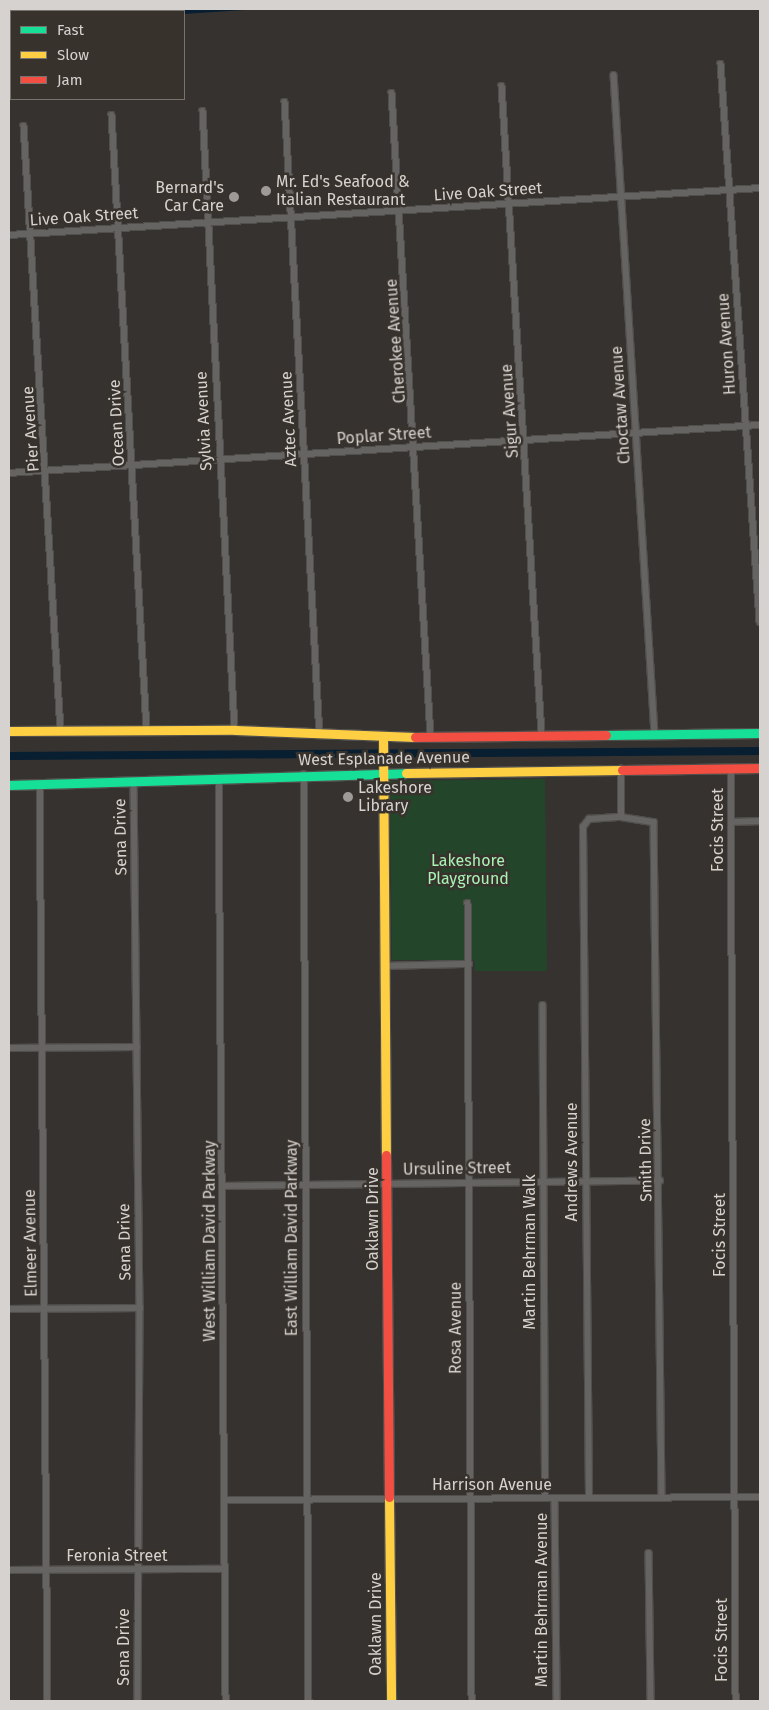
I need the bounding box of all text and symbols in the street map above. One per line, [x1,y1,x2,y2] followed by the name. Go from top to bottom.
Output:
[10,10,185,100] legend
[57,21,84,39] text: Fast
[57,46,89,64] text: Slow
[57,71,83,89] text: Jam
[276,172,410,210] place label: Mr. Ed's Seafood & Italian Restaurant
[155,178,224,216] place label: Bernard's Car Care
[433,179,543,205] street label: Live Oak Street
[260,185,272,197] marker: Mr. Ed's Seafood & Italian Restaurant
[228,191,240,203] marker: Bernard's Car Care
[29,204,139,230] street label: Live Oak Street
[382,278,410,404] street label: Cherokee Avenue
[714,292,740,396] street label: Huron Avenue
[607,345,635,465] street label: Choctaw Avenue
[497,363,523,459] street label: Sigur Avenue
[192,371,216,471] street label: Sylvia Avenue
[277,371,301,467] street label: Aztec Avenue
[105,379,129,467] street label: Ocean Drive
[18,385,44,473] street label: Pier Avenue
[336,423,432,449] street label: Poplar Street
[298,748,470,770] street label: West Esplanade Avenue
[358,778,432,816] place label: Lakeshore Library
[708,788,728,872] street label: Focis Street
[342,791,354,803] marker: Lakeshore Library
[111,798,131,876] street label: Sena Drive
[427,851,509,889] park label: Lakeshore Playground
[562,1103,582,1221] street label: Andrews Avenue
[636,1118,656,1202] street label: Smith Drive
[200,1140,220,1342] street label: West William David Parkway
[282,1140,302,1336] street label: East William David Parkway
[403,1158,511,1180] street label: Ursuline Street
[363,1167,383,1271] street label: Oaklawn Drive
[520,1174,540,1330] street label: Martin Behrman Walk
[20,1189,42,1297] street label: Elmeer Avenue
[710,1193,730,1277] street label: Focis Street
[115,1203,135,1281] street label: Sena Drive
[446,1282,466,1374] street label: Rosa Avenue
[432,1475,552,1495] street label: Harrison Avenue
[532,1513,552,1687] street label: Martin Behrman Avenue
[66,1546,168,1566] street label: Feronia Street
[366,1572,386,1676] street label: Oaklawn Drive
[712,1598,732,1682] street label: Focis Street
[114,1608,134,1686] street label: Sena Drive

